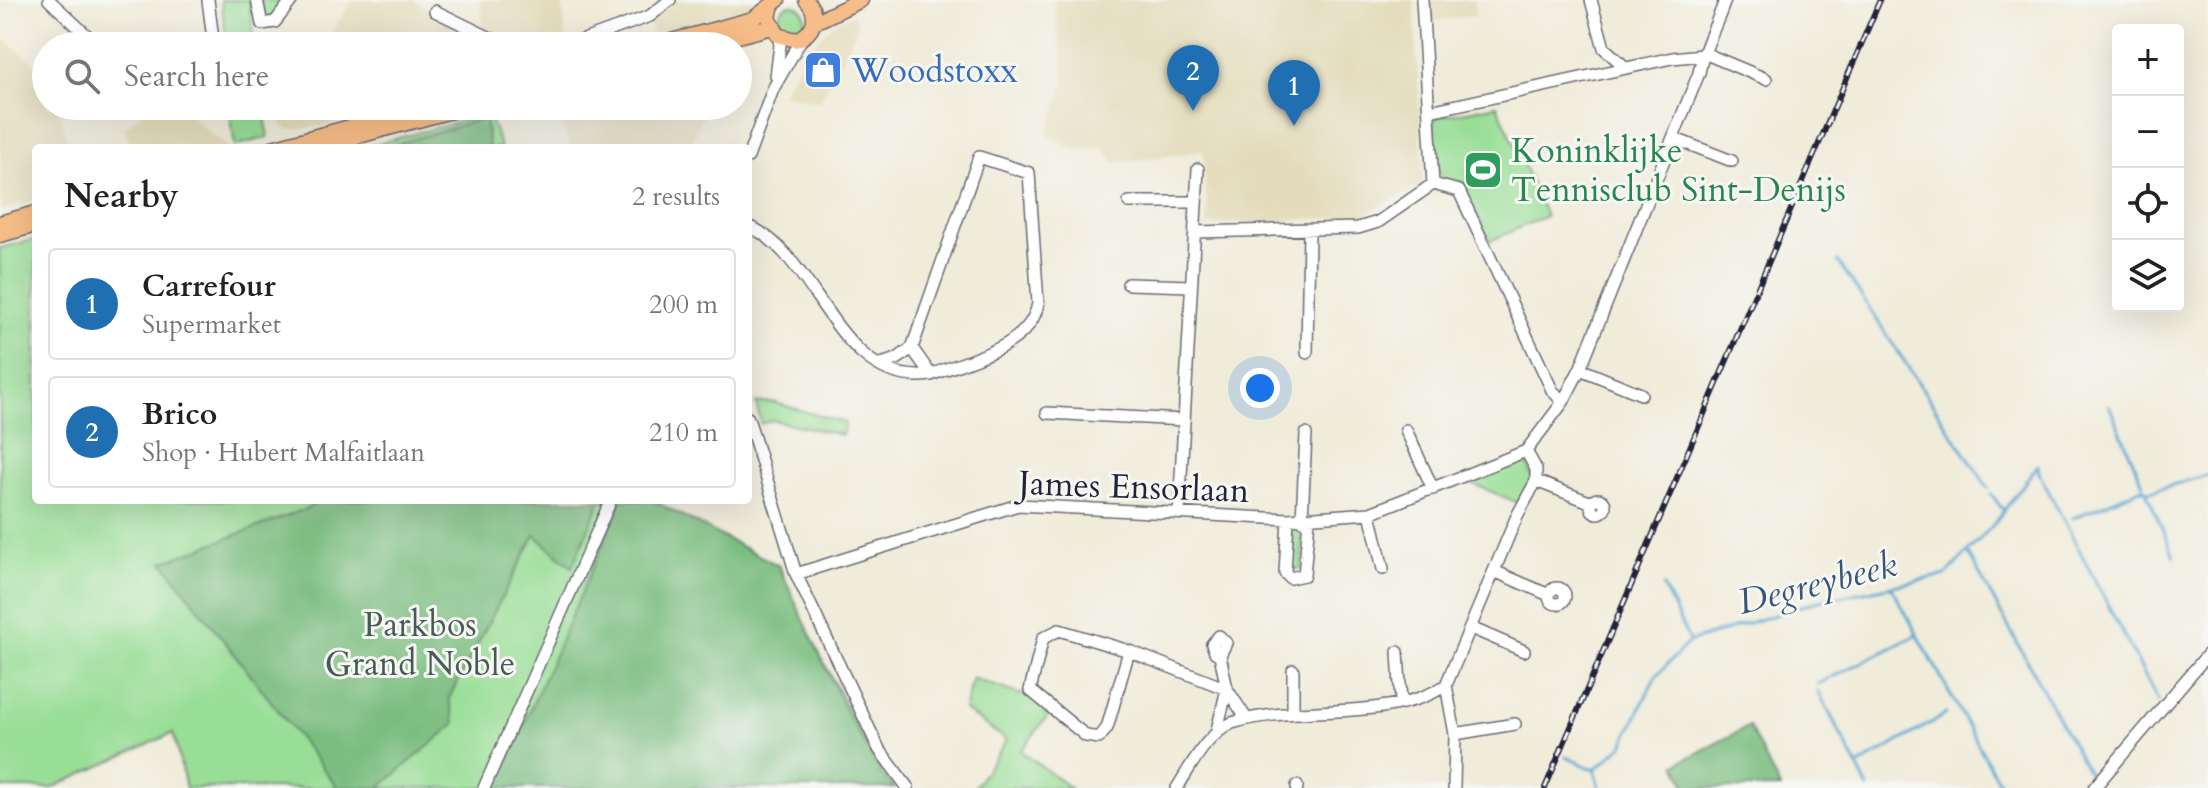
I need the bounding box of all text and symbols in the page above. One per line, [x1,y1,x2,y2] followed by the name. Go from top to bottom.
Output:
[2112,24,2184,312] map controls
[2112,24,2184,96] button: +
[32,32,752,120] search box
[1167,45,1219,111] pin: 2
[850,48,1018,94] place label: Woodstoxx
[802,49,844,91] shop icon: Woodstoxx
[60,54,104,98] icon: search
[124,56,269,97] text: Search here
[1268,60,1320,126] pin: 1
[2112,96,2184,168] button: −
[1511,128,1846,213] place label: Koninklijke Tennisclub Sint-Denijs
[1462,149,1504,191] sports icon: Koninklijke Tennisclub Sint-Denijs
[2112,168,2184,240] button: locate
[64,173,179,219] text: Nearby
[632,179,720,214] text: 2 results
[2112,240,2184,312] button: layers
[142,266,276,307] text: Carrefour
[85,287,99,322] text: 1
[649,287,718,322] text: 200 m
[142,307,281,342] text: Supermarket
[1240,368,1280,408] your location
[142,394,217,435] text: Brico
[85,415,99,450] text: 2
[649,415,718,450] text: 210 m
[142,435,425,470] text: Shop · Hubert Malfaitlaan
[1013,460,1250,514] street label: James Ensorlaan
[1733,540,1902,627] water label: Degreybeek
[325,602,515,687] park label: Parkbos Grand Noble

